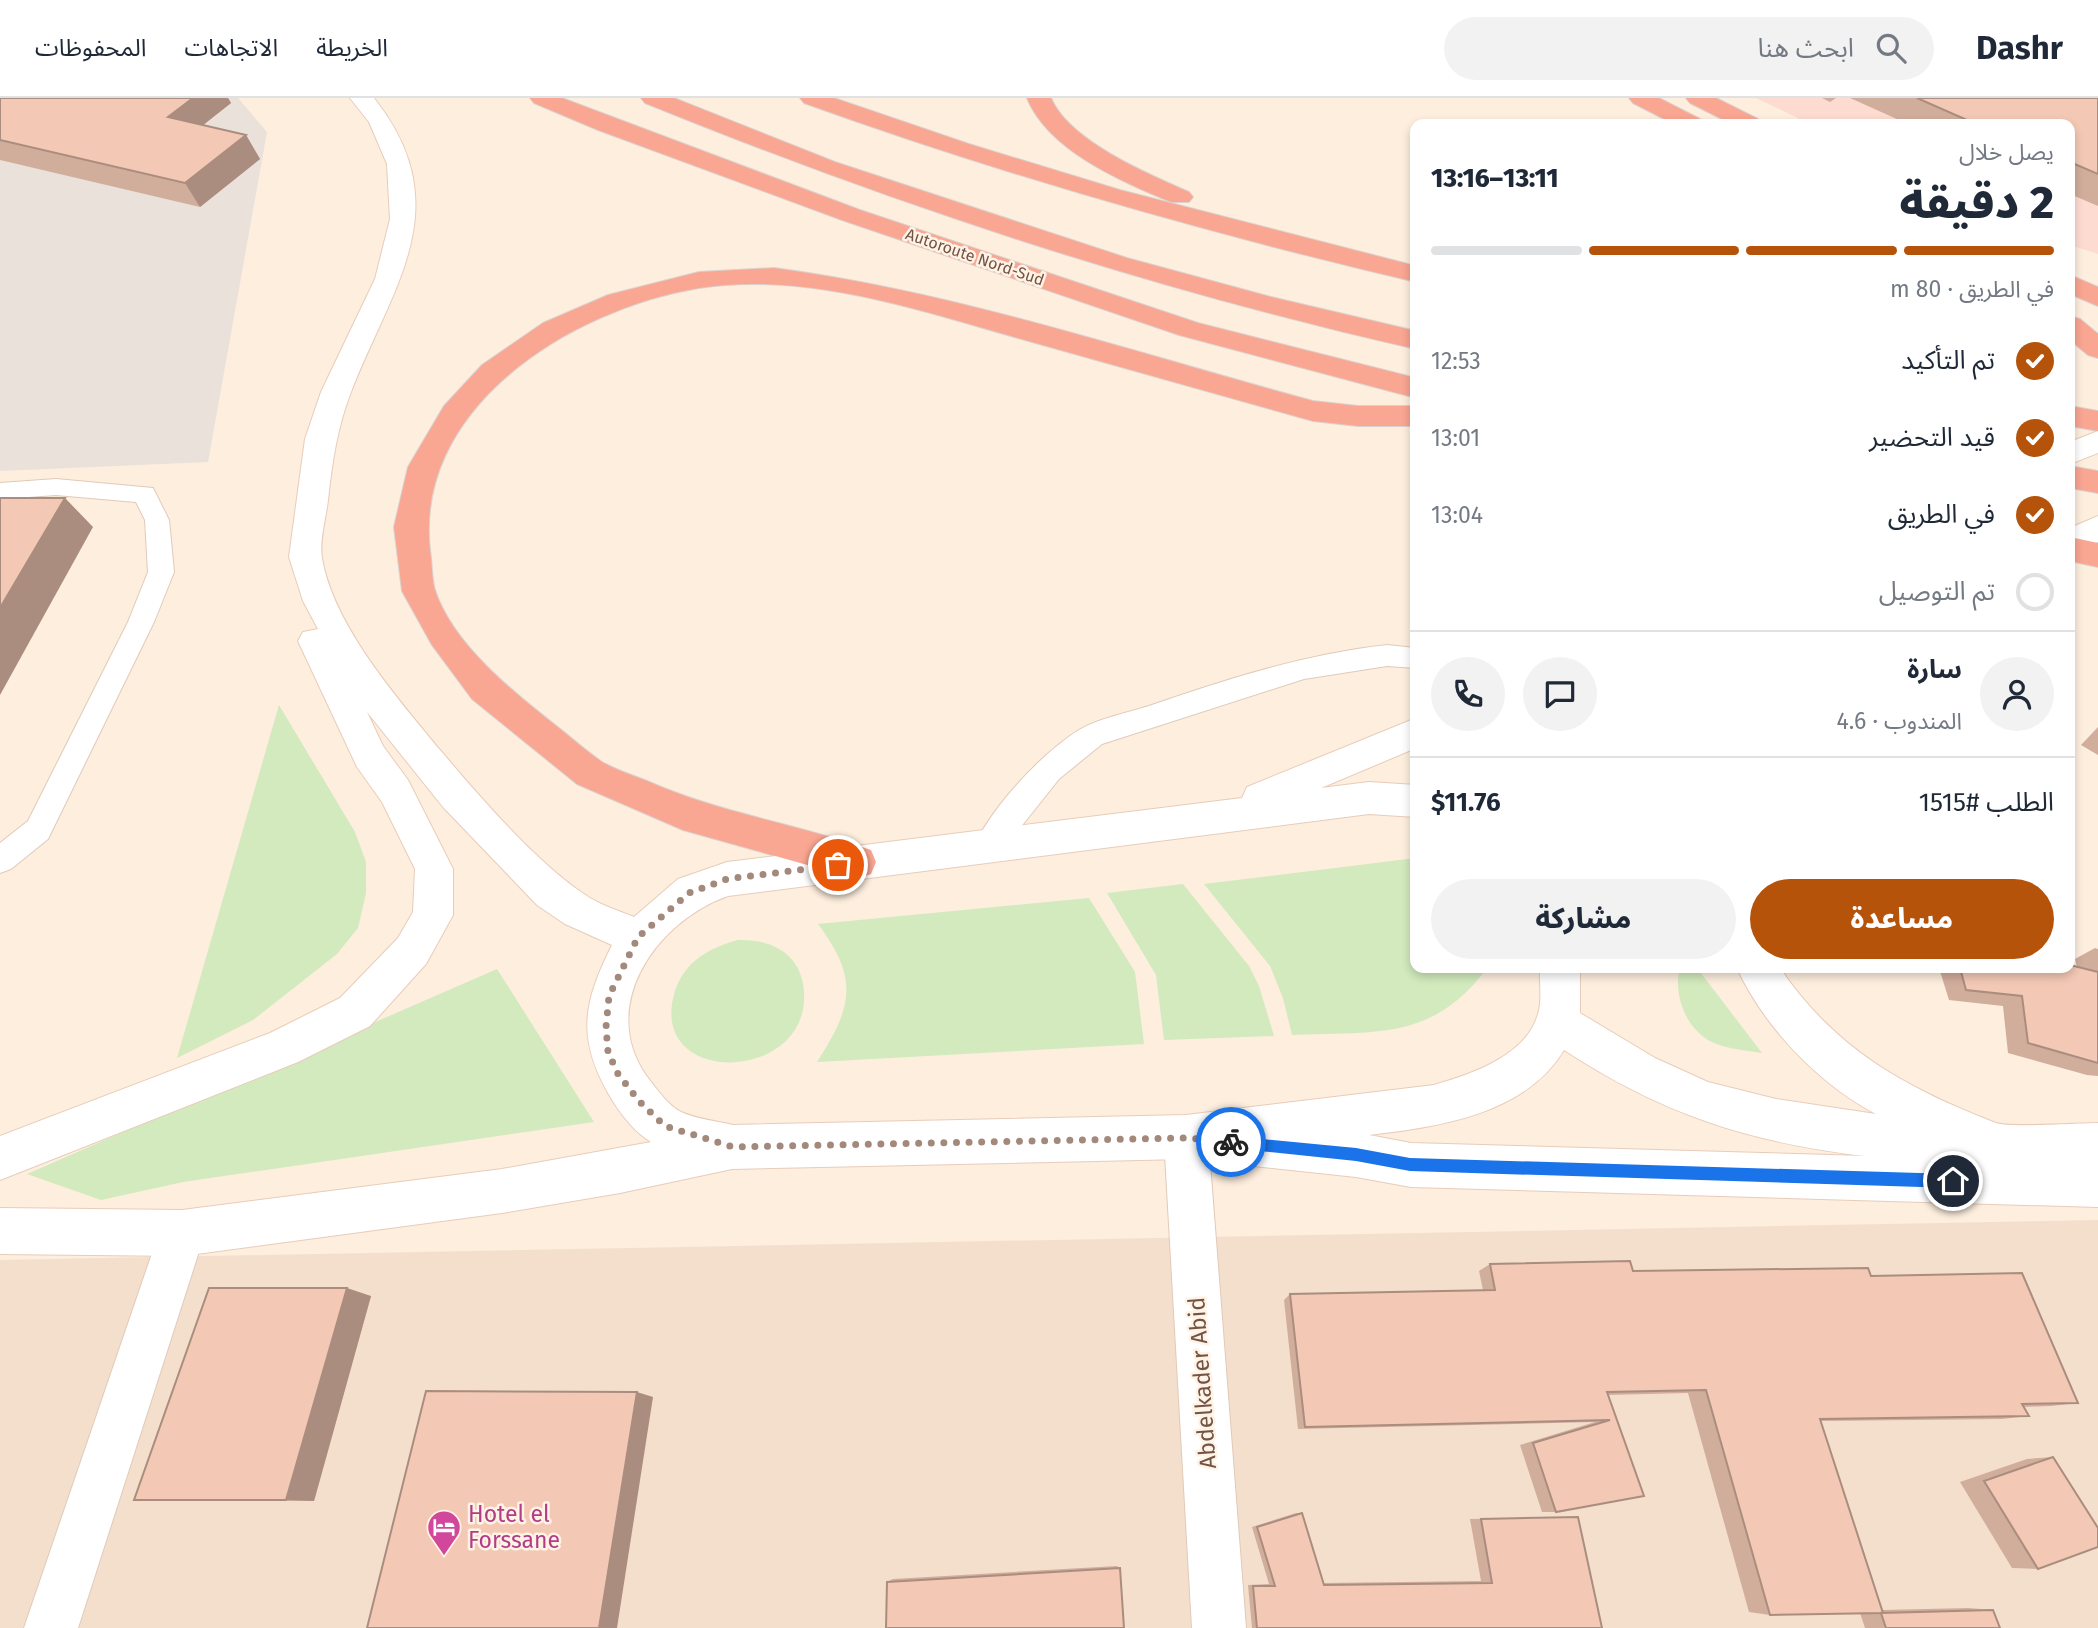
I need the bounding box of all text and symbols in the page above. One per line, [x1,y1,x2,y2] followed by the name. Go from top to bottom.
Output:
[1444,17,1934,80] search box
[1976,28,2063,68] text: Dashr
[1872,29,1910,67] icon: search
[1757,33,1854,64] text: ابحث هنا
[35,34,146,62] text: المحفوظات
[184,34,278,62] text: الاتجاهات
[316,34,388,62] text: الخريطة
[1959,138,2054,166] text: يصل خلال
[1431,163,1559,194] text: 13:11–13:16
[1899,175,2054,230] text: 2 دقيقة
[903,224,1047,290] street label: Autoroute Nord-Sud
[1890,275,2054,303] text: في الطريق · 80 m
[2016,342,2054,380] icon: check
[1901,345,1995,376] text: تم التأكيد
[1431,347,1481,375] text: 12:53
[2016,419,2054,457] icon: check
[1869,422,1995,453] text: قيد التحضير
[1431,424,1480,452] text: 13:01
[2016,496,2054,534] icon: check
[1888,499,1995,530] text: في الطريق
[1431,501,1483,529] text: 13:04
[1879,576,1995,607] text: تم التوصيل
[1907,654,1962,685] text: سارة
[1431,657,1505,731] button: phone
[1523,657,1597,731] button: chat
[1980,657,2054,731] button: person
[1837,707,1962,735] text: المندوب · 4.6
[1431,787,1501,818] text: $11.76
[1919,787,2054,818] text: الطلب #1515
[808,835,868,895] pin
[819,846,857,884] icon: bag
[1431,879,1736,959] button: مشاركة
[1750,879,2054,959] button: مساعدة
[1196,1107,1266,1177] courier
[1212,1123,1250,1161] icon: bike
[1923,1151,1983,1211] pin
[1934,1162,1972,1200] icon: home
[1182,1296,1222,1470] street label: Abdelkader Abid
[468,1500,560,1554] place label: Hotel el Forssane
[425,1508,463,1557] hotel icon: Hotel el Forssane

